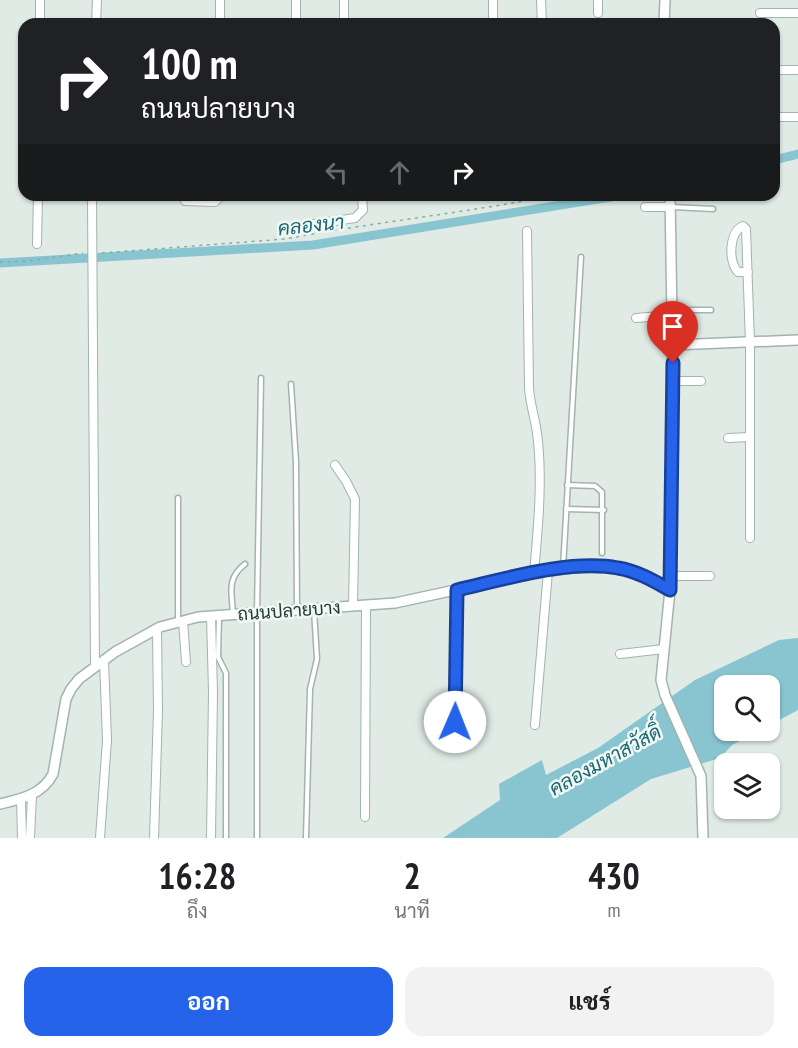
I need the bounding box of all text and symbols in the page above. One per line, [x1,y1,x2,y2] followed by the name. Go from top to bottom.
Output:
[141,36,238,91] text: 100 m
[42,42,120,120] icon: right
[141,91,296,125] text: ถนนปลายบาง
[320,156,353,189] icon: left
[383,156,416,189] icon: ahead
[446,156,479,189] icon: right
[276,209,346,241] water label: คลองนา
[647,301,698,363] pin
[656,310,689,343] icon: arrive
[237,595,341,626] street label: ถนนปลายบาง
[714,675,780,819] map controls
[714,675,780,741] button: search
[423,690,487,754] position arrow
[542,712,669,802] water label: คลองมหาสวัสดิ์
[714,753,780,819] button: layers
[158,852,236,899] text: 16:28
[404,852,421,899] text: 2
[588,852,640,899] text: 430
[607,897,620,923] text: m
[187,898,208,924] text: ถึง
[394,898,430,924] text: นาที
[24,967,393,1036] button: ออก
[405,967,774,1036] button: แชร์

